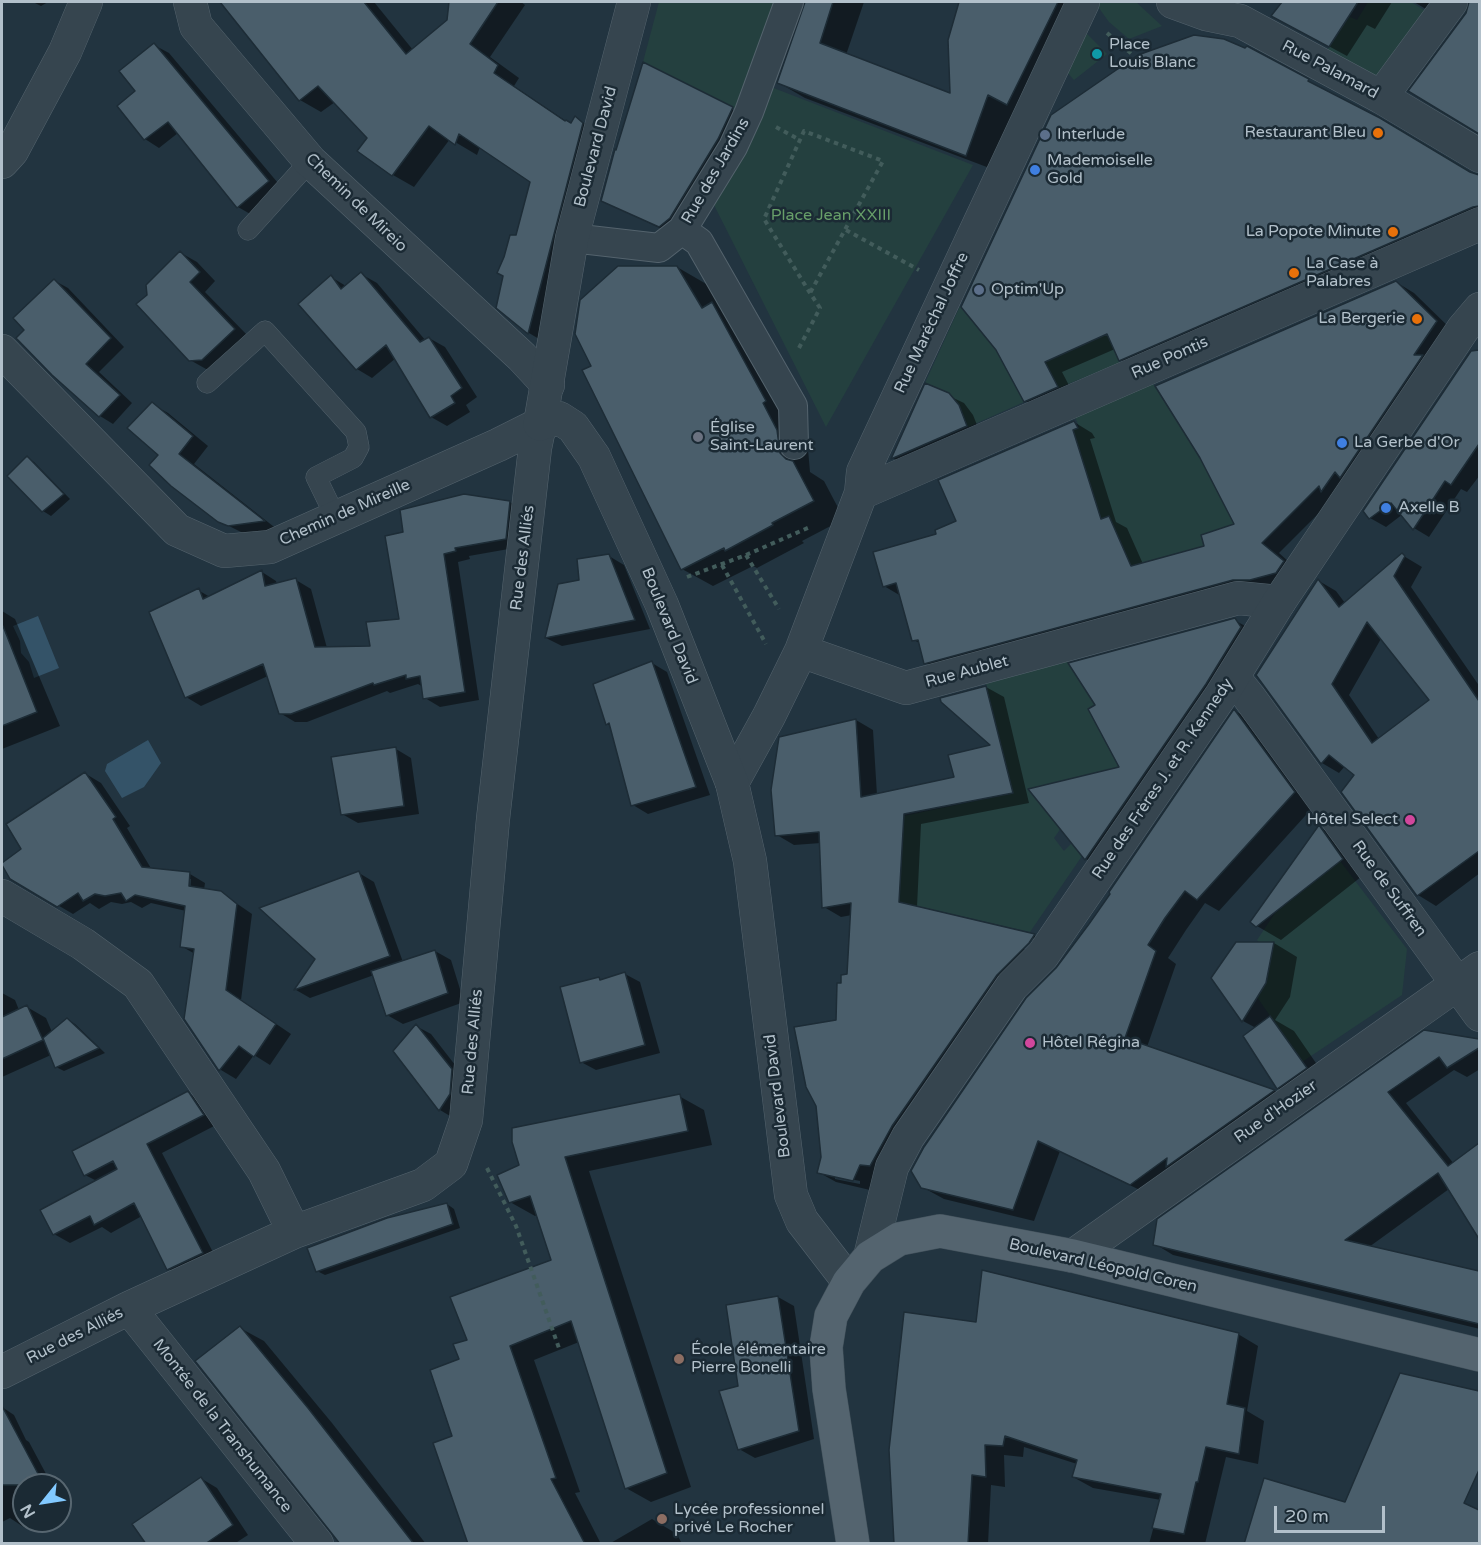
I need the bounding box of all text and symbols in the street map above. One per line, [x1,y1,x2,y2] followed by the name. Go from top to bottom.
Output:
[1109,35,1196,73] place label: Place Louis Blanc
[1279,37,1381,103] street label: Rue Palamard
[1090,47,1104,61] marker: Place Louis Blanc
[571,85,621,209] street label: Boulevard David
[678,115,754,227] street label: Rue des Jardins
[1244,123,1366,143] place label: Restaurant Bleu
[1057,125,1125,145] place label: Interlude
[1371,126,1385,140] marker: Restaurant Bleu
[1038,128,1052,142] marker: Interlude
[301,150,411,256] street label: Chemin de Mireio
[1047,151,1153,189] place label: Mademoiselle Gold
[1028,163,1042,177] marker: Mademoiselle Gold
[771,206,891,226] park label: Place Jean XXIII
[1246,222,1381,242] place label: La Popote Minute
[1386,225,1400,239] marker: La Popote Minute
[891,249,973,397] street label: Rue Maréchal Joffre
[1306,254,1378,292] place label: La Case à Palabres
[1287,266,1301,280] marker: La Case à Palabres
[991,280,1064,300] place label: Optim'Up
[972,283,986,297] marker: Optim'Up
[1318,309,1405,329] place label: La Bergerie
[1410,312,1424,326] marker: La Bergerie
[1129,333,1211,383] street label: Rue Pontis
[710,418,814,456] place label: Église Saint-Laurent
[691,430,705,444] marker: Église Saint-Laurent
[1354,433,1460,453] place label: La Gerbe d'Or
[1335,436,1349,450] marker: La Gerbe d'Or
[277,476,413,550] street label: Chemin de Mireille
[1398,498,1460,518] place label: Axelle B
[1379,501,1393,515] marker: Axelle B
[507,504,539,612] street label: Rue des Alliés
[637,565,701,687] street label: Boulevard David
[923,652,1011,692] street label: Rue Aublet
[1088,675,1238,883] street label: Rue des Frères J. et R. Kennedy
[1307,810,1398,830] place label: Hôtel Select
[1403,813,1417,827] marker: Hôtel Select
[1348,837,1430,941] street label: Rue de Suffren
[459,988,487,1096] street label: Rue des Alliés
[761,1033,795,1159] street label: Boulevard David
[1042,1033,1140,1053] place label: Hôtel Régina
[1023,1036,1037,1050] marker: Hôtel Régina
[1231,1076,1321,1148] street label: Rue d'Hozier
[1007,1235,1199,1297] street label: Boulevard Léopold Coren
[23,1303,127,1369] street label: Rue des Alliés
[148,1335,296,1517] street label: Montée de la Transhumance
[691,1340,826,1378] place label: École élémentaire Pierre Bonelli
[672,1352,686,1366] marker: École élémentaire Pierre Bonelli
[12,1473,72,1533] north arrow
[1277,1494,1388,1532] scale bar
[16,1500,40,1522] text: N
[674,1500,824,1538] place label: Lycée professionnel privé Le Rocher
[1285,1505,1329,1527] text: 20 m
[655,1512,669,1526] marker: Lycée professionnel privé Le Rocher

